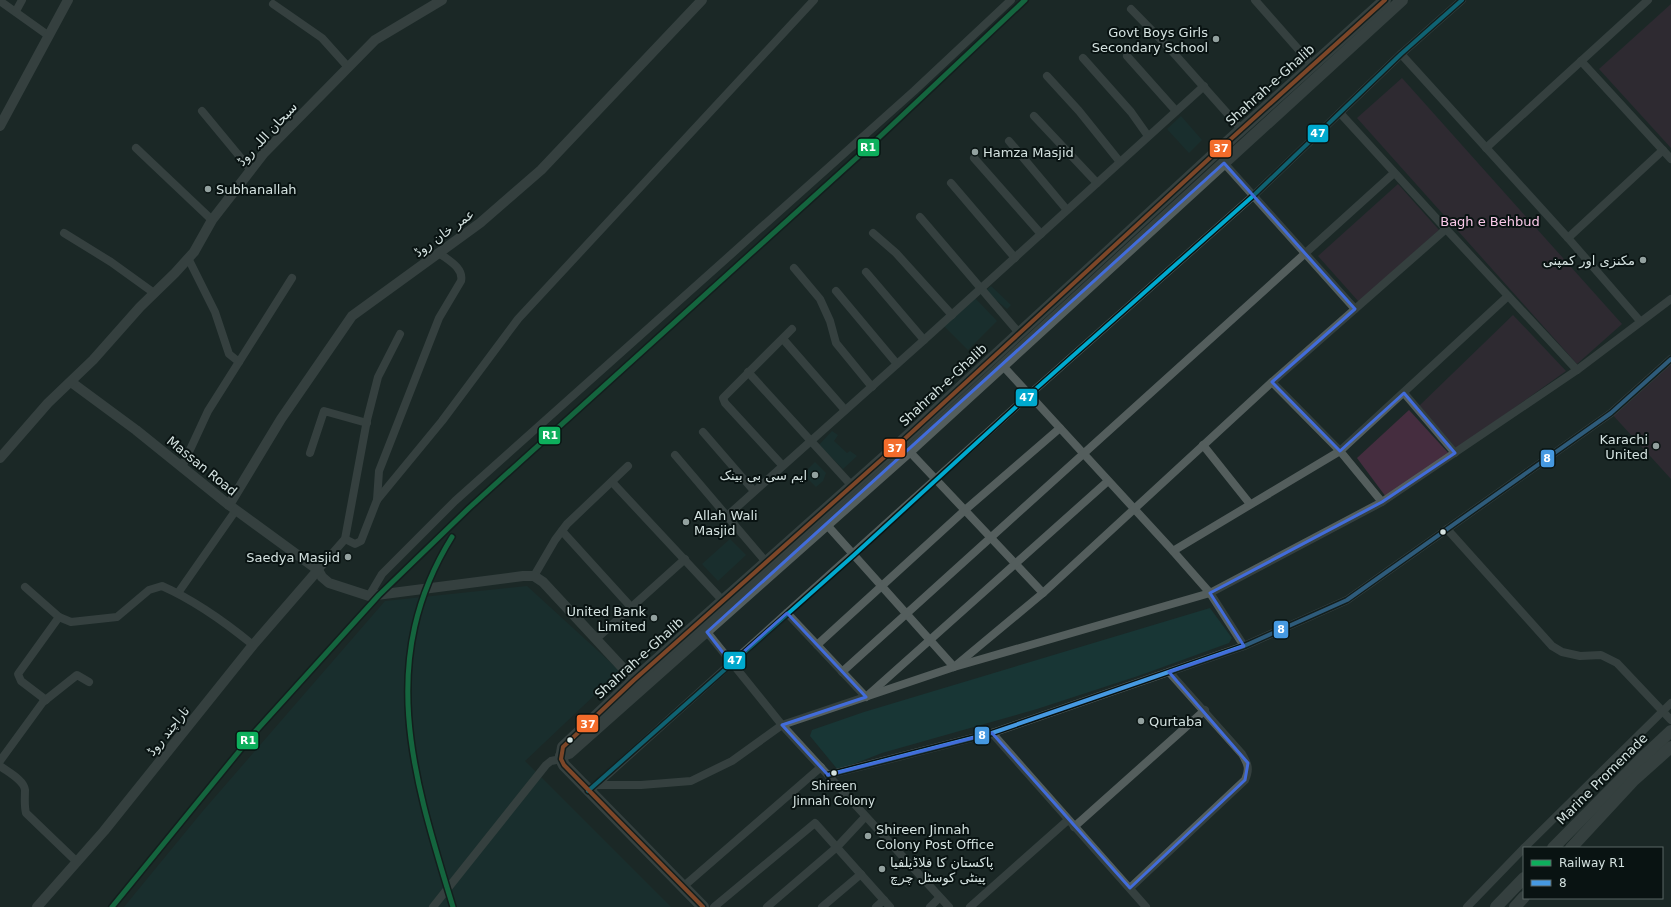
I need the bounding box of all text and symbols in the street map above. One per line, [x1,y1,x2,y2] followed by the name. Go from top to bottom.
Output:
[1092,25,1208,55] place label: Govt Boys Girls Secondary School
[1211,34,1221,44] marker: Govt Boys Girls Secondary School
[1223,41,1317,129] street label: Shahrah-e-Ghalib
[234,99,301,170] street label: سبحان اللہ روڈ
[1307,124,1329,143] line badge: 47
[1310,127,1326,140] text: 47
[857,138,880,157] line badge: R1
[1209,139,1232,158] line badge: 37
[860,141,876,154] text: R1
[1213,142,1229,155] text: 37
[983,145,1074,160] place label: Hamza Masjid
[970,147,980,157] marker: Hamza Masjid
[216,182,297,197] place label: Subhanallah
[203,184,213,194] marker: Subhanallah
[411,206,478,261] street label: عمر خان روڈ
[1440,214,1540,229] park label: Bagh e Behbud
[1543,253,1635,269] place label: مکنزی اور کمپنی
[1638,255,1648,265] marker: مکنزی اور کمپنی
[896,341,990,429] street label: Shahrah-e-Ghalib
[1015,388,1038,407] line badge: 47
[1019,391,1035,404] text: 47
[538,426,561,445] line badge: R1
[542,429,558,442] text: R1
[1599,432,1648,462] place label: Karachi United
[164,433,240,499] street label: Massan Road
[883,438,906,458] line badge: 37
[1651,441,1661,451] marker: Karachi United
[887,442,903,455] text: 37
[1540,449,1555,468] line badge: 8
[1543,452,1551,465] text: 8
[719,468,807,484] place label: ایم سی بی بینک
[810,470,820,480] marker: ایم سی بی بینک
[694,508,758,538] place label: Allah Wali Masjid
[681,517,691,527] marker: Allah Wali Masjid
[1438,527,1448,537] unlabelled marker
[246,550,340,565] place label: Saedya Masjid
[343,552,353,562] marker: Saedya Masjid
[567,604,646,634] place label: United Bank Limited
[649,613,659,623] marker: United Bank Limited
[592,614,686,702] street label: Shahrah-e-Ghalib
[1273,620,1289,639] line badge: 8
[1277,623,1285,636] text: 8
[723,651,746,670] line badge: 47
[727,654,743,667] text: 47
[144,703,193,759] street label: تاراچند روڈ
[576,714,599,733] line badge: 37
[1149,714,1202,729] place label: Qurtaba
[1136,716,1146,726] marker: Qurtaba
[580,718,596,731] text: 37
[974,726,990,745] line badge: 8
[978,729,986,742] text: 8
[1553,730,1651,828] street label: Marine Promenade
[236,731,259,750] line badge: R1
[240,734,256,747] text: R1
[565,735,575,745] unlabelled marker
[829,768,839,778] marker: Shireen Jinnah Colony
[792,779,875,808] place label: Shireen Jinnah Colony
[876,822,994,852] place label: Shireen Jinnah Colony Post Office
[863,831,873,841] marker: Shireen Jinnah Colony Post Office
[1523,847,1663,899] legend
[890,855,994,886] place label: پاکستان کا فلاڈیلفیا پینٹی کوسٹل چرچ
[1559,856,1625,870] text: Railway R1
[877,864,887,874] marker: پاکستان کا فلاڈیلفیا پینٹی کوسٹل چرچ
[1559,876,1567,890] text: 8

